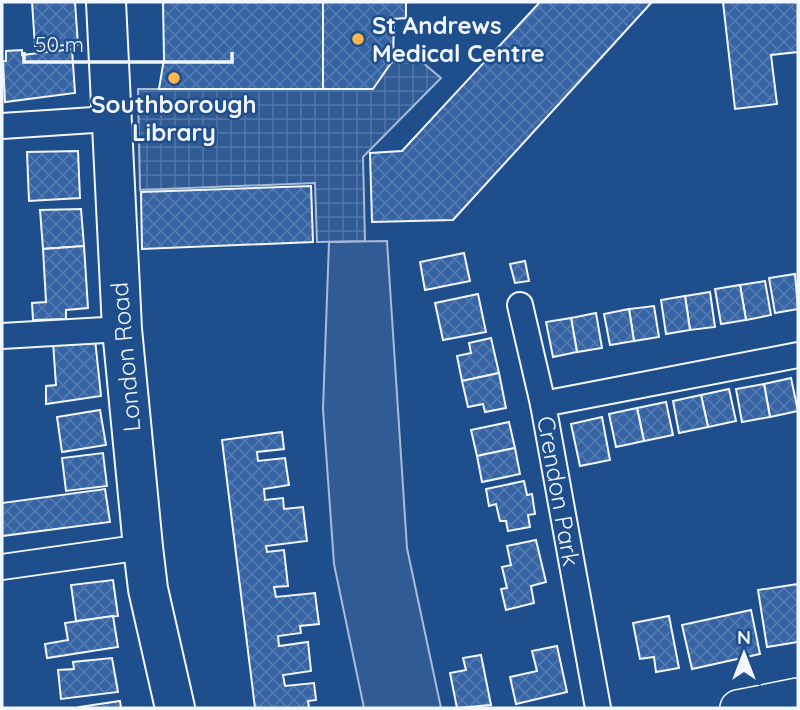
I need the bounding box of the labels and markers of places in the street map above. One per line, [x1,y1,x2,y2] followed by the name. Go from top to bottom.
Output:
[372,10,545,68] place label: St Andrews Medical Centre
[350,31,366,47] marker: St Andrews Medical Centre
[166,70,182,86] marker: Southborough Library
[91,89,257,147] place label: Southborough Library

